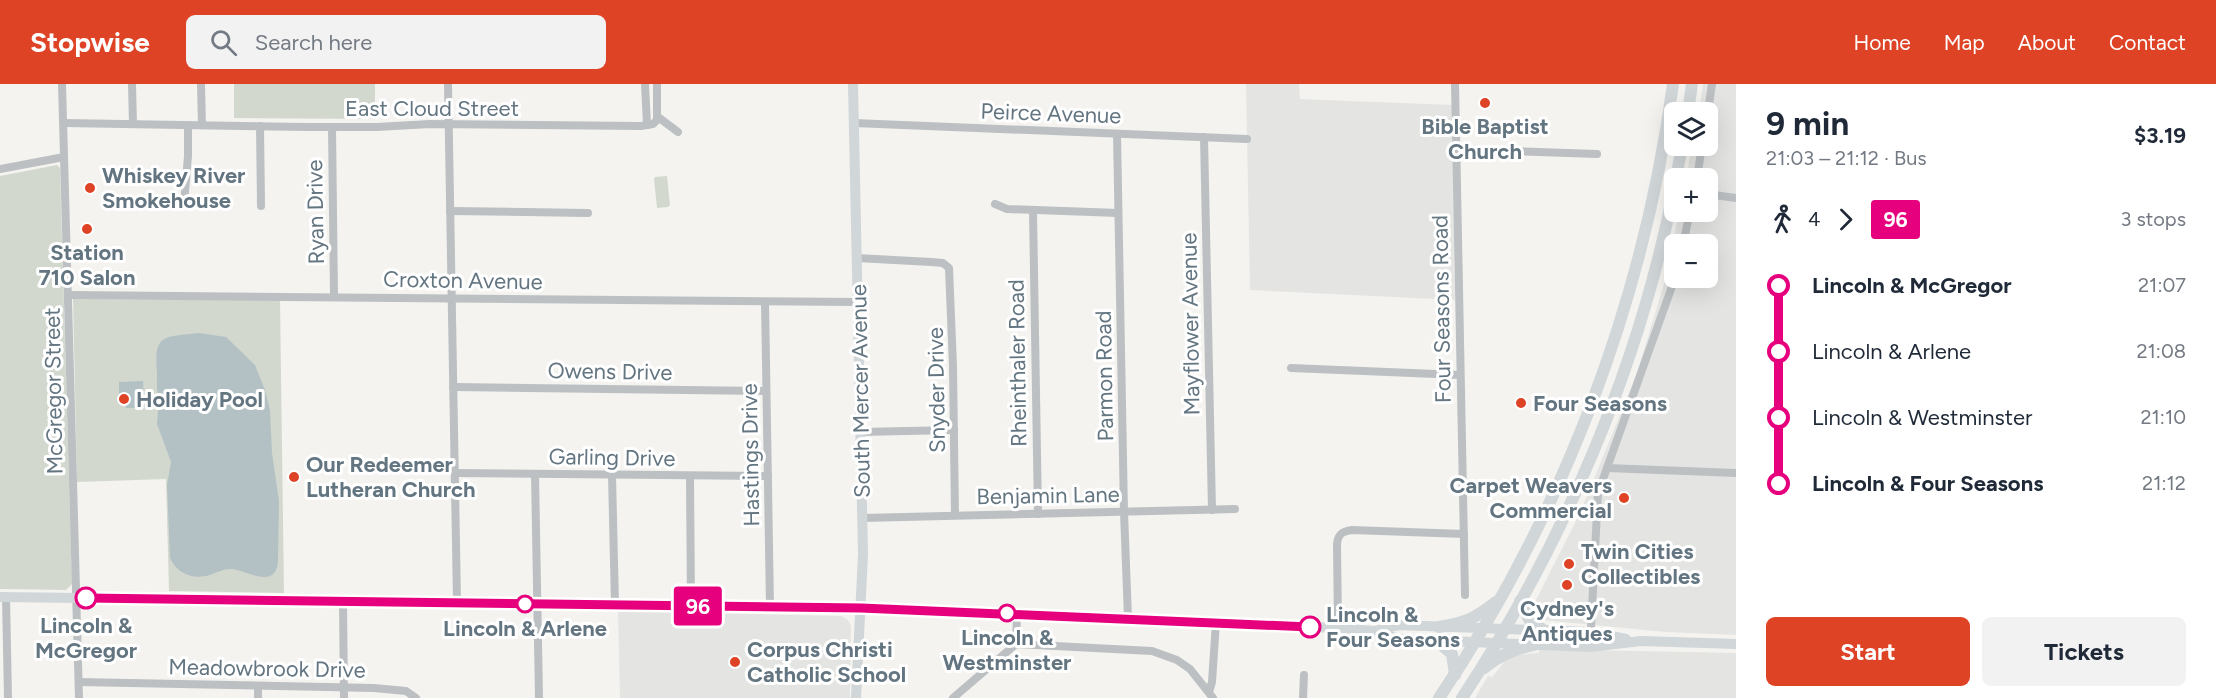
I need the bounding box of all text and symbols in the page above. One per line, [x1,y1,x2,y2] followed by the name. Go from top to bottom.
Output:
[186,15,606,69] search box
[30,25,150,59] text: Stopwise
[207,26,240,59] icon: search
[255,29,372,56] text: Search here
[1854,30,1911,55] text: Home
[1944,30,1985,55] text: Map
[2018,30,2076,55] text: About
[2109,30,2186,55] text: Contact
[345,95,519,122] street label: East Cloud Street
[1478,96,1492,110] marker: Bible Baptist Church
[980,98,1122,129] street label: Peirce Avenue
[1664,102,1718,288] map controls
[1664,102,1718,156] button: layers
[1766,104,1849,143] text: 9 min
[1421,113,1549,165] place label: Bible Baptist Church
[2134,122,2186,149] text: $3.19
[1766,146,1927,170] text: 21:03 – 21:12 · Bus
[301,159,330,265] street label: Ryan Drive
[102,162,246,214] place label: Whiskey River Smokehouse
[1664,168,1718,222] button: +
[83,181,97,195] marker: Whiskey River Smokehouse
[1766,203,1799,236] icon: walk
[1829,203,1862,236] icon: forward
[1808,207,1820,231] text: 4
[1883,207,1908,232] text: 96
[2121,207,2186,231] text: 3 stops
[1426,215,1457,403] street label: Four Seasons Road
[80,222,94,236] marker: Station 710 Salon
[1175,232,1206,416] street label: Mayflower Avenue
[1664,234,1718,288] button: −
[39,239,135,291] place label: Station 710 Salon
[383,266,543,295] street label: Croxton Avenue
[1812,272,2012,299] text: Lincoln & McGregor
[2138,273,2186,297] text: 21:07
[1003,279,1032,447] street label: Rheinthaler Road
[845,284,876,498] street label: South Mercer Avenue
[39,307,68,475] street label: McGregor Street
[1090,310,1119,442] street label: Parmon Road
[922,327,951,453] street label: Snyder Drive
[1812,338,1971,365] text: Lincoln & Arlene
[2136,339,2186,363] text: 21:08
[547,357,673,386] street label: Owens Drive
[736,383,765,527] street label: Hastings Drive
[136,386,263,413] place label: Holiday Pool
[1533,390,1667,417] place label: Four Seasons
[117,392,131,406] marker: Holiday Pool
[1514,396,1528,410] marker: Four Seasons
[1812,404,2033,431] text: Lincoln & Westminster
[2140,405,2186,429] text: 21:10
[548,443,676,472] street label: Garling Drive
[306,451,476,503] place label: Our Redeemer Lutheran Church
[287,470,301,484] marker: Our Redeemer Lutheran Church
[1812,470,2043,497] text: Lincoln & Four Seasons
[2142,471,2186,495] text: 21:12
[1449,472,1612,524] place label: Carpet Weavers Commercial
[976,481,1120,510] street label: Benjamin Lane
[1617,491,1631,505] marker: Carpet Weavers Commercial
[1581,538,1700,590] place label: Twin Cities Collectibles
[1562,557,1576,571] marker: Twin Cities Collectibles
[1560,578,1574,592] marker: Cydney's Antiques
[671,586,725,626] line badge: 96
[75,587,97,609] marker: Lincoln & McGregor
[686,594,710,619] text: 96
[516,595,534,613] marker: Lincoln & Arlene
[1520,595,1614,647] place label: Cydney's Antiques
[1326,601,1460,653] place label: Lincoln & Four Seasons
[998,604,1016,622] marker: Lincoln & Westminster
[35,612,138,664] place label: Lincoln & McGregor
[443,615,607,642] place label: Lincoln & Arlene
[1299,616,1321,638] marker: Lincoln & Four Seasons
[1766,617,1970,686] button: Start
[1982,617,2186,686] button: Tickets
[943,624,1072,676] place label: Lincoln & Westminster
[747,636,906,688] place label: Corpus Christi Catholic School
[168,653,366,684] street label: Meadowbrook Drive
[728,655,742,669] marker: Corpus Christi Catholic School

